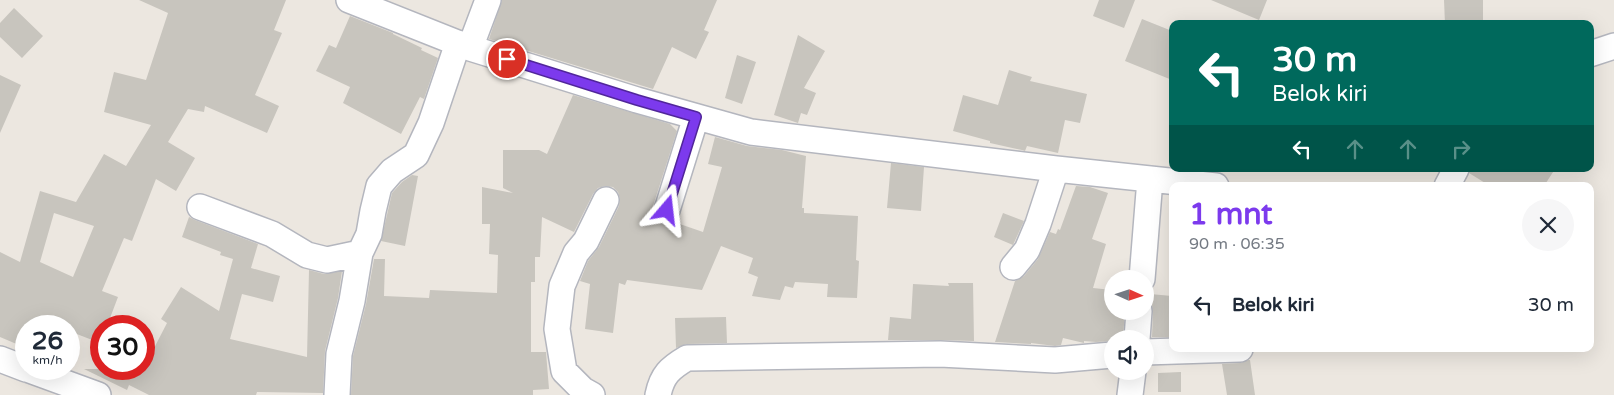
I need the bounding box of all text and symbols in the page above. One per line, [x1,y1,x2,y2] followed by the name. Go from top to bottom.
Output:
[486,38,528,80] pin
[1272,39,1357,81] text: 30 m
[1189,40,1254,105] icon: left
[493,45,521,73] icon: arrive
[1272,81,1368,107] text: Belok kiri
[1288,135,1316,163] icon: left
[1341,135,1369,163] icon: ahead
[1394,135,1422,163] icon: ahead
[1447,135,1475,163] icon: right
[640,183,692,235] position arrow
[1189,196,1273,233] text: 1 mnt
[1522,199,1574,251] button: close
[1189,234,1285,254] text: 90 m · 06:35
[1104,270,1154,320] north arrow
[1104,270,1154,380] map controls
[1189,291,1217,319] icon: left
[1232,294,1315,316] text: Belok kiri
[1528,294,1574,316] text: 30 m
[90,315,155,380] speed limit sign: 30
[32,326,63,356] text: 26
[1104,330,1154,380] button: sound
[32,353,63,367] text: km/h

